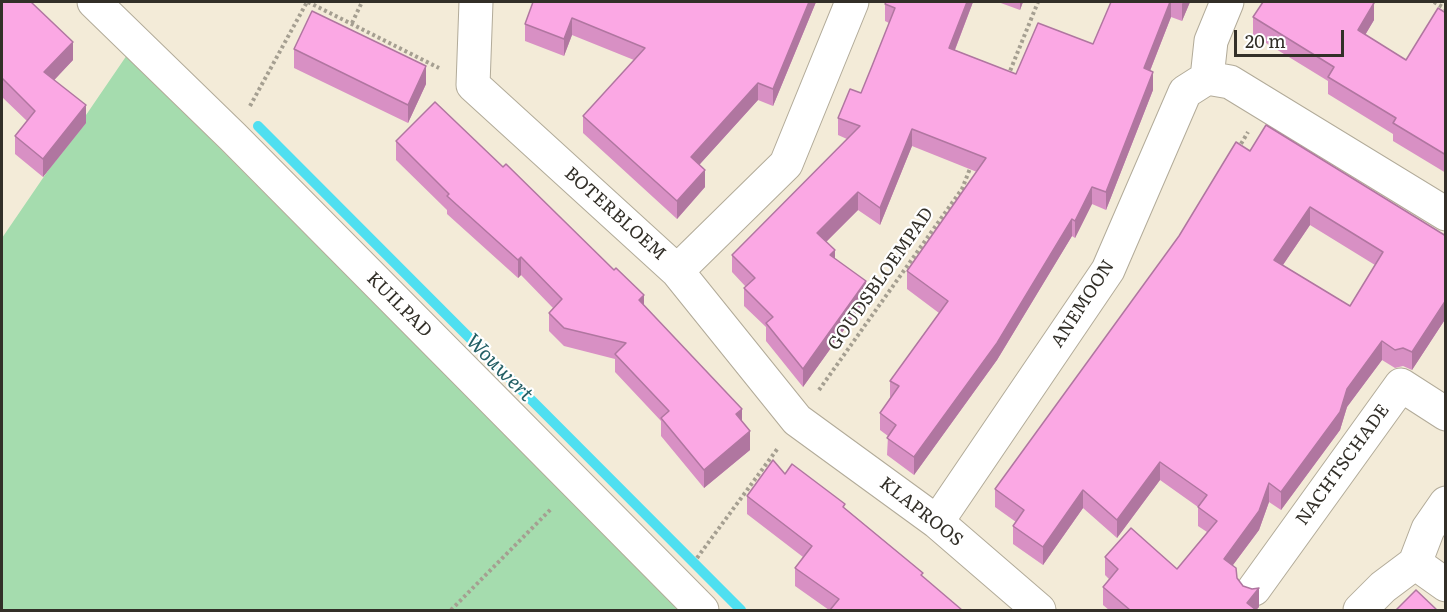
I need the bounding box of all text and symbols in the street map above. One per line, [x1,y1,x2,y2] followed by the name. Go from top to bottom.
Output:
[1237,18,1346,56] scale bar
[1245,27,1286,54] text: 20 m
[560,163,670,265] street label: BOTERBLOEM
[824,203,938,355] street label: GOUDSBLOEMPAD
[1047,256,1119,352] street label: ANEMOON
[362,268,436,342] street label: KUILPAD
[460,329,538,407] water label: Wouwert
[1292,400,1394,530] street label: NACHTSCHADE
[875,473,967,551] street label: KLAPROOS

